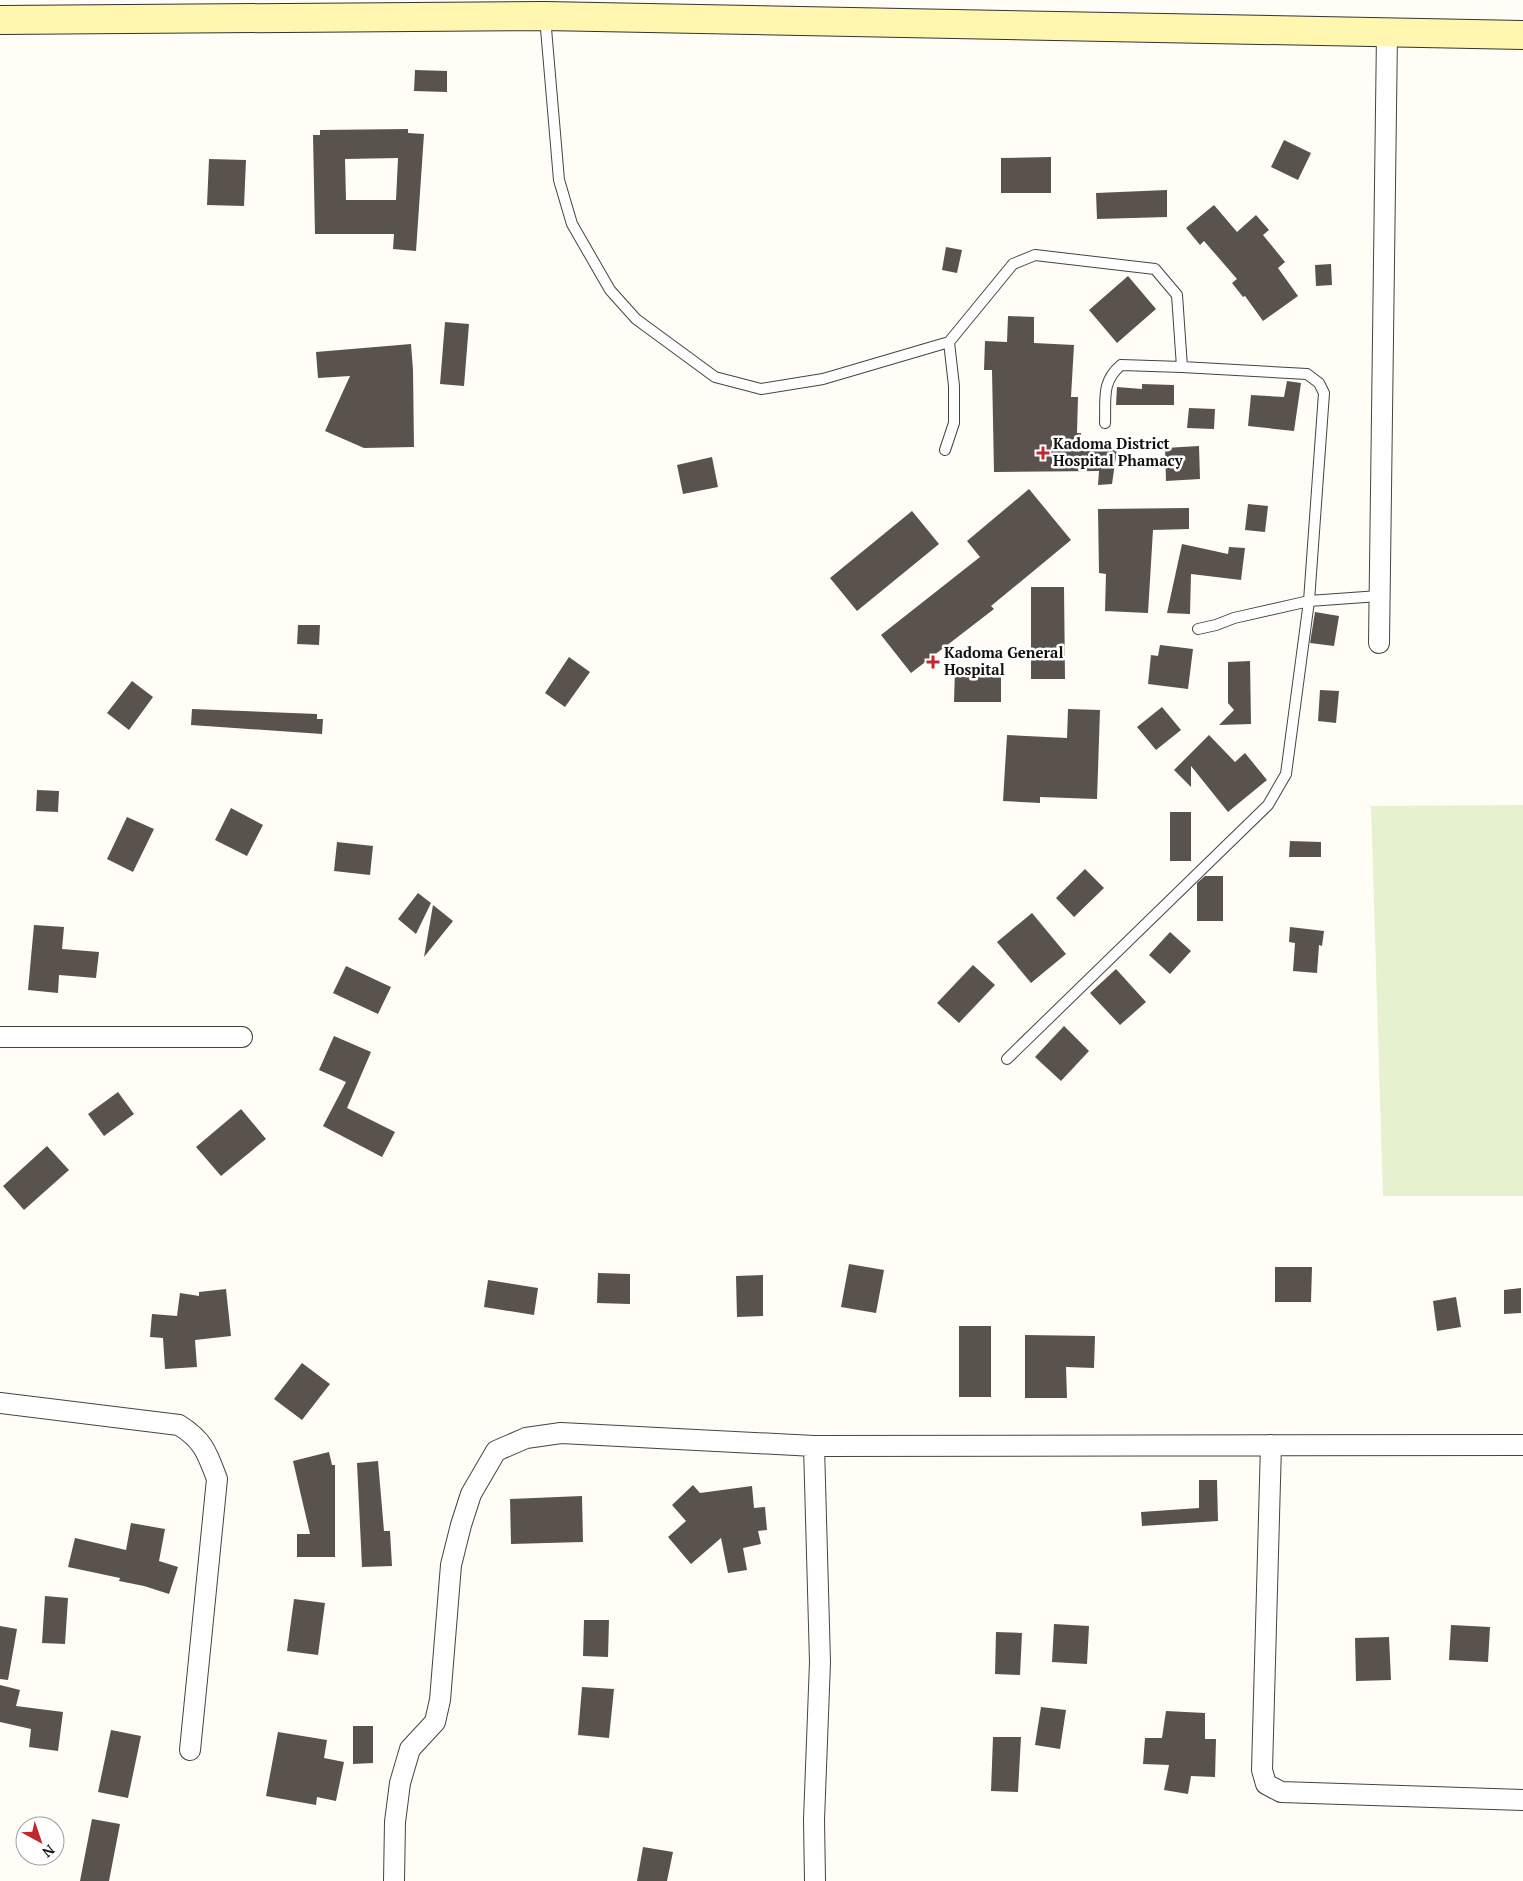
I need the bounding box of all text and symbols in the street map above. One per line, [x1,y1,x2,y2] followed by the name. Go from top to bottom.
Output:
[1053,433,1184,470] place label: Kadoma District Hospital Phamacy
[1037,447,1049,459] marker: Kadoma District Hospital Phamacy
[944,642,1063,679] place label: Kadoma General Hospital
[926,655,940,669] marker: Kadoma General Hospital
[15,1816,65,1866] north arrow
[38,1841,59,1862] text: N

